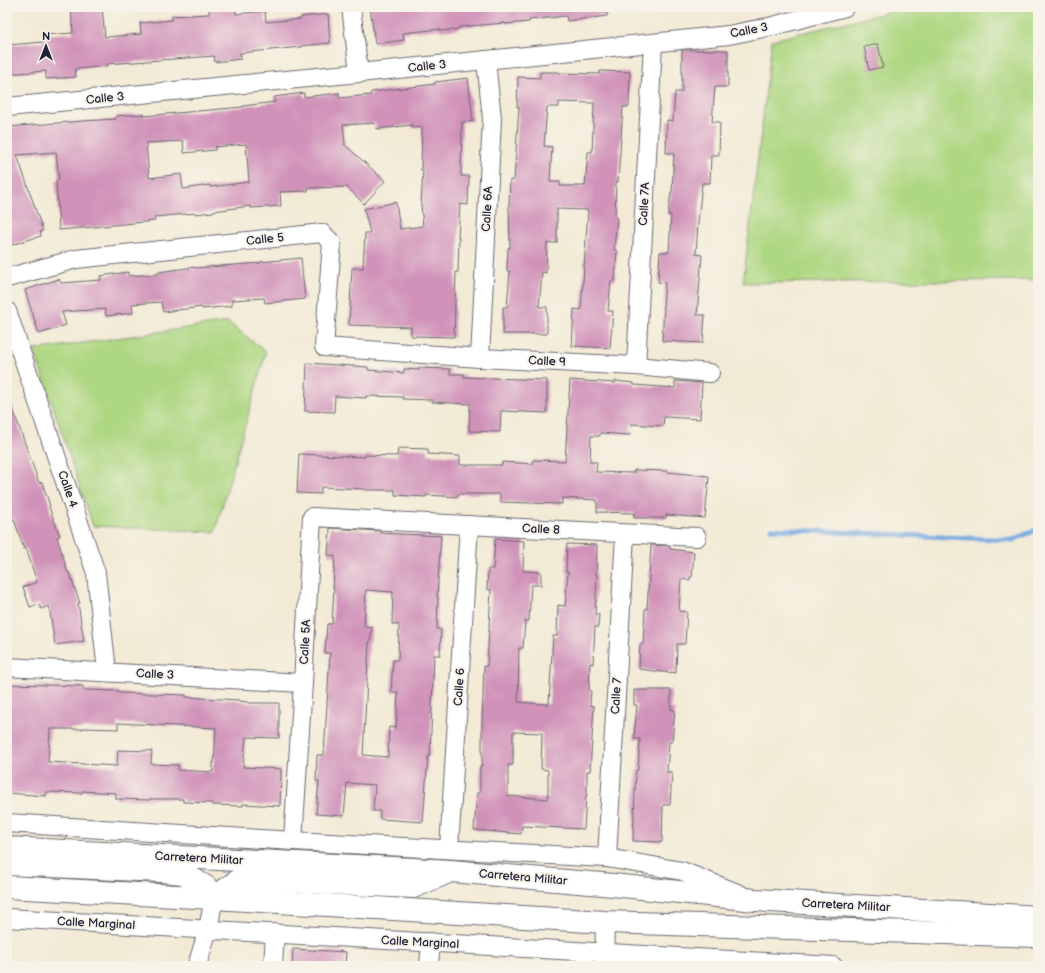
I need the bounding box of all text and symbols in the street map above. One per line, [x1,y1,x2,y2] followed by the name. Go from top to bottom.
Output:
[729,19,769,42] street label: Calle 3
[26,26,66,66] north arrow
[42,30,50,43] text: N
[407,57,447,76] street label: Calle 3
[85,89,125,108] street label: Calle 3
[636,181,653,226] street label: Calle 7A
[479,185,496,232] street label: Calle 6A
[245,230,285,249] street label: Calle 5
[528,353,566,370] street label: Calle 9
[54,469,81,510] street label: Calle 4
[522,521,560,538] street label: Calle 8
[297,618,314,665] street label: Calle 5A
[135,666,175,683] street label: Calle 3
[451,667,468,707] street label: Calle 6
[608,677,625,715] street label: Calle 7
[154,849,244,868] street label: Carretera Militar
[478,866,568,889] street label: Carretera Militar
[801,896,891,915] street label: Carretera Militar
[57,914,135,933] street label: Calle Marginal
[381,933,459,952] street label: Calle Marginal

